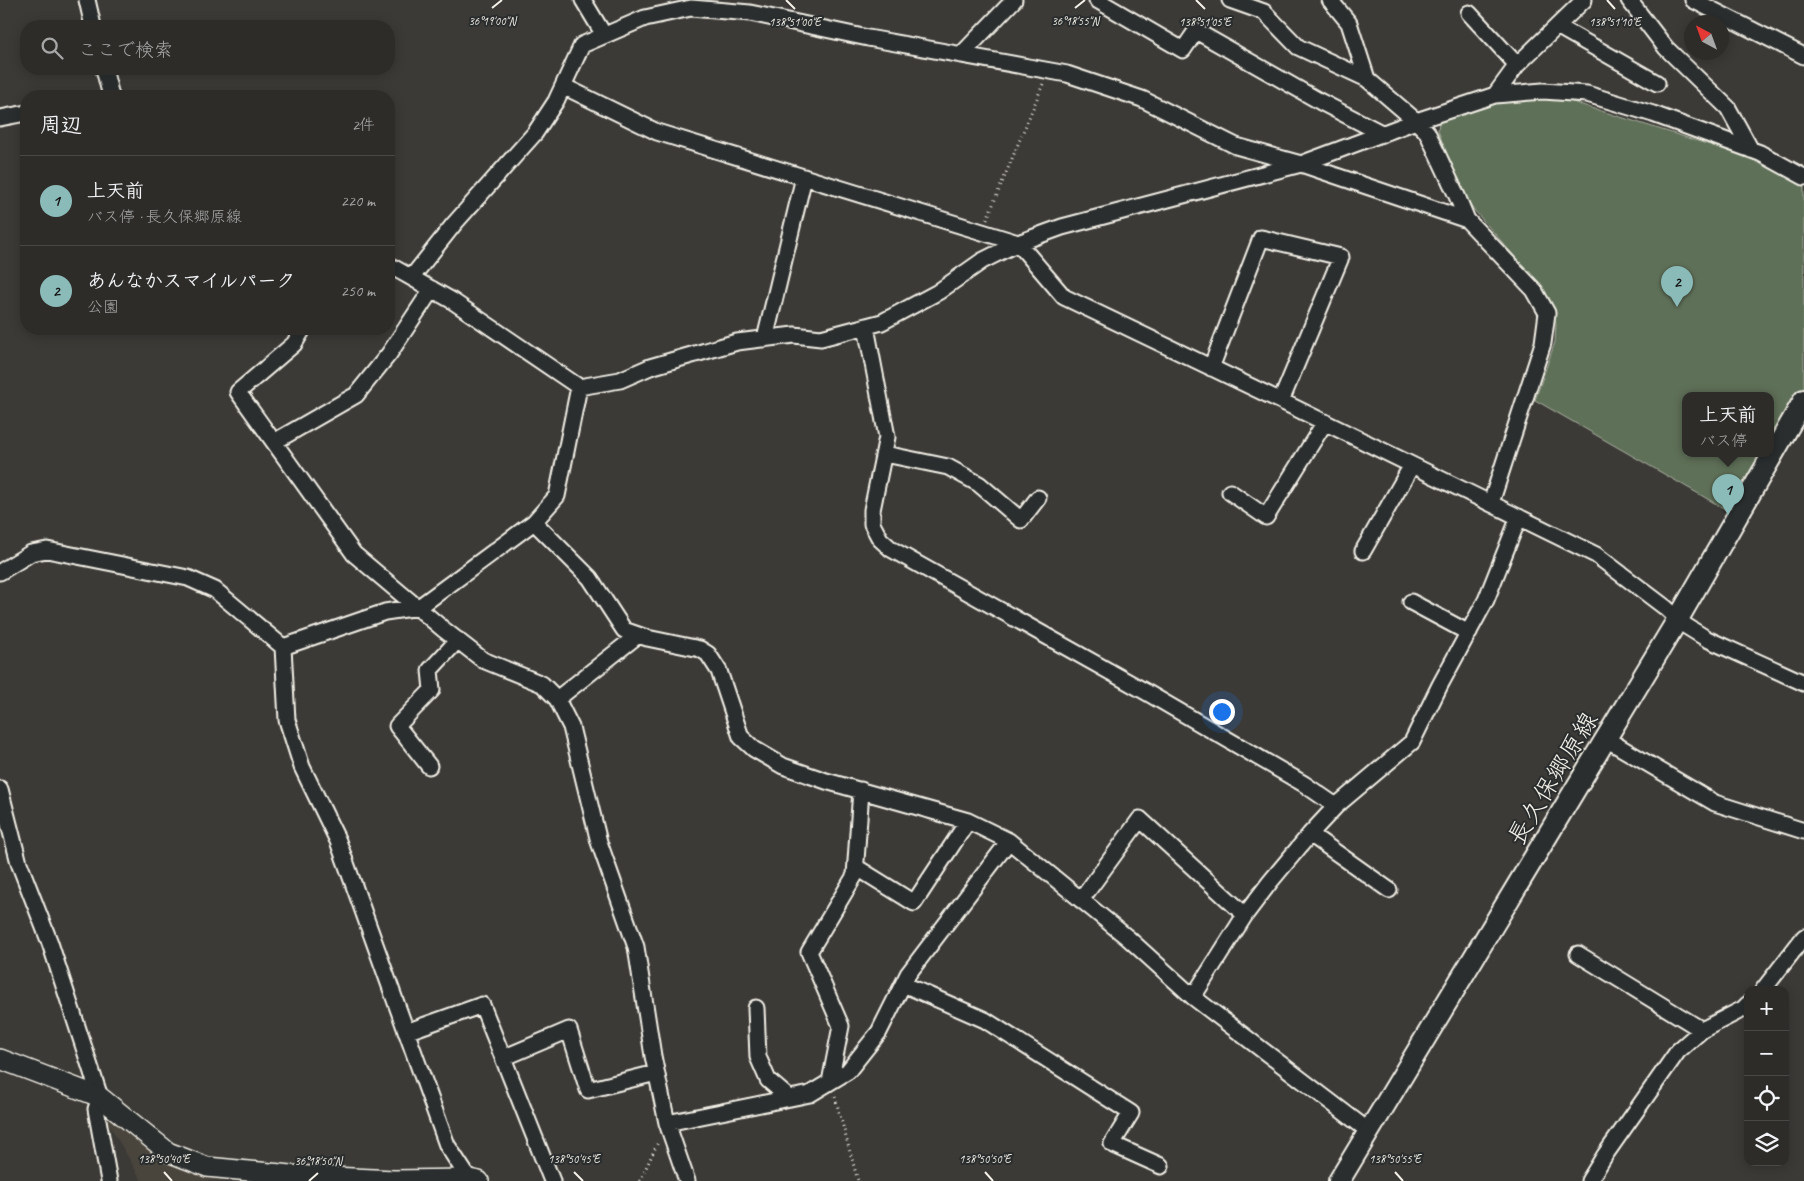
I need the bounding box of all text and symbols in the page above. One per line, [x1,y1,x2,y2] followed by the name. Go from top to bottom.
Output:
[468,13,517,29] text: 36°19'00"N
[1051,13,1100,29] text: 36°18'55"N
[769,14,823,30] text: 138°51'00"E
[1179,14,1233,30] text: 138°51'05"E
[1589,14,1643,30] text: 138°51'10"E
[1684,15,1729,60] north arrow
[20,20,395,75] search box
[38,34,66,62] icon: search
[78,38,173,62] text: ここで検索
[40,112,82,138] text: 周辺
[352,115,375,135] text: 2件
[87,179,144,203] text: 上天前
[52,191,60,211] text: 1
[341,191,375,211] text: 220 m
[87,207,242,227] text: バス停 · 長久保郷原線
[1661,266,1693,307] pin: 2
[87,269,295,293] text: あんなかスマイルパーク
[52,281,60,301] text: 2
[341,281,375,301] text: 250 m
[87,297,119,317] text: 公園
[1682,392,1774,457] popup
[1699,403,1757,427] text: 上天前
[1699,431,1748,451] text: バス停
[1712,474,1744,515] pin: 1
[1209,699,1235,725] your location
[1501,706,1605,851] street label: 長久保郷原線
[1744,986,1789,1166] map controls
[1744,986,1789,1031] button: +
[1744,1031,1789,1076] button: −
[1744,1076,1789,1121] button: locate
[1744,1121,1789,1166] button: layers
[138,1151,192,1167] text: 138°50'40"E
[548,1151,602,1167] text: 138°50'45"E
[959,1151,1013,1167] text: 138°50'50"E
[1369,1151,1423,1167] text: 138°50'55"E
[294,1153,343,1169] text: 36°18'50"N

